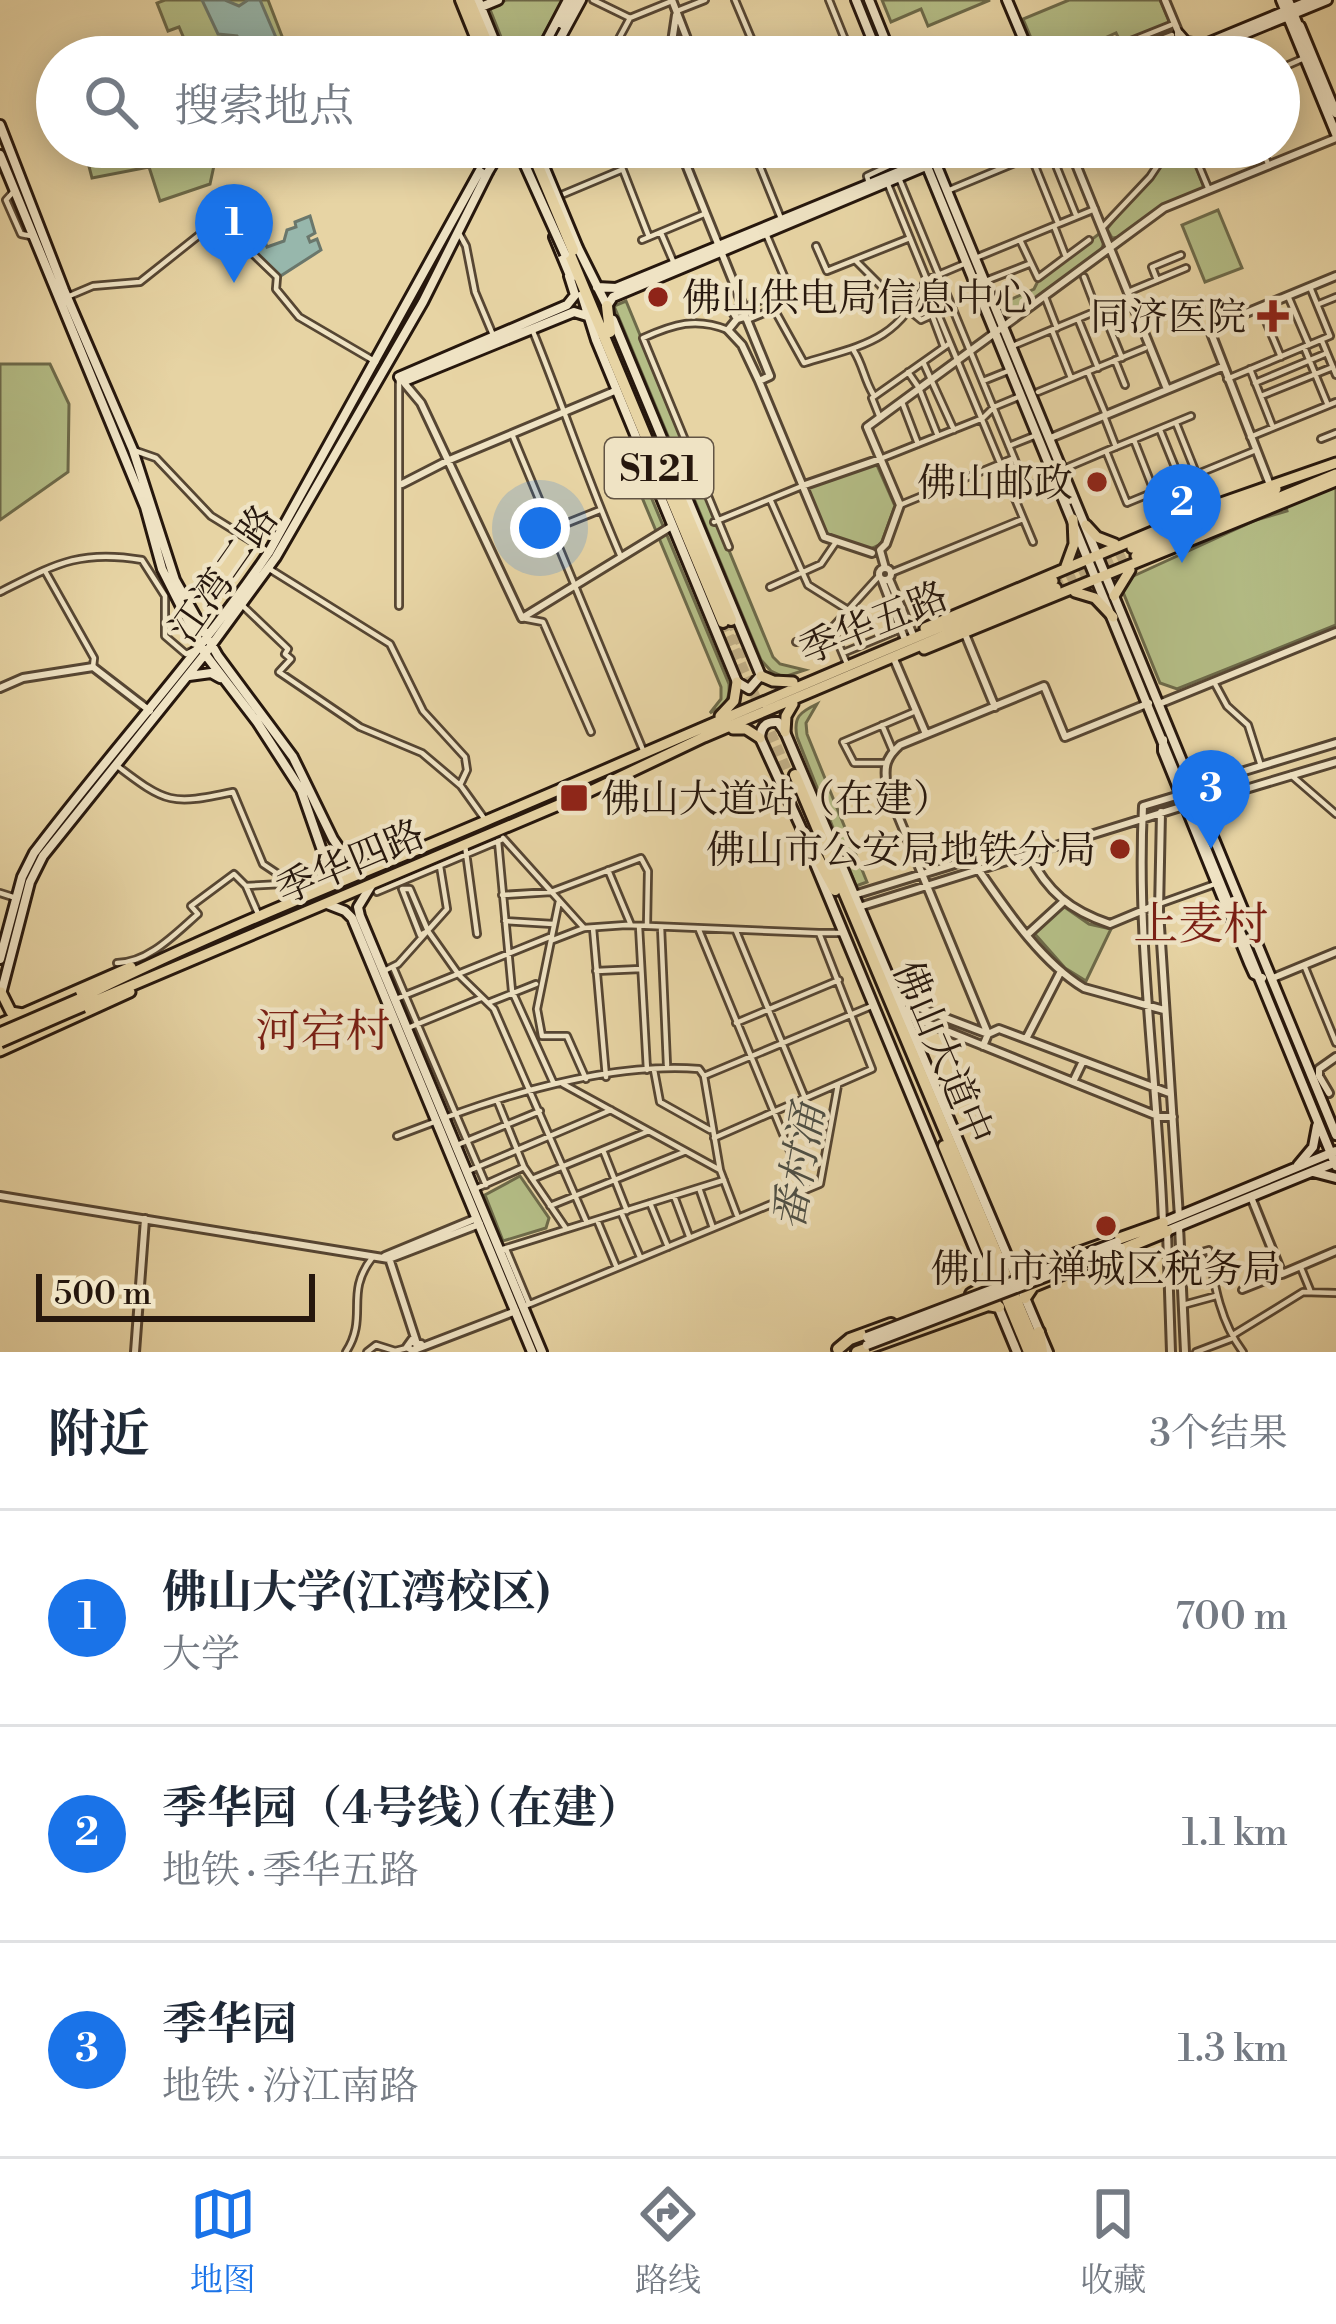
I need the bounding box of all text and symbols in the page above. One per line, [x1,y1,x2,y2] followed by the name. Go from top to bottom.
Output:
[36,36,1300,168] search box
[78,69,144,135] icon: search
[174,79,354,136] text: 搜索地点
[195,184,273,283] pin: 1
[682,275,1033,324] place label: 佛山供电局信息中心
[645,284,671,310] marker: 佛山供电局信息中心
[1090,294,1246,343] place label: 同济医院
[1257,300,1289,332] marker: 同济医院
[605,438,713,498] road number: S121
[917,460,1073,509] place label: 佛山邮政
[1143,464,1221,563] pin: 2
[1084,469,1110,495] marker: 佛山邮政
[160,496,290,652] street label: 江湾二路
[510,498,570,558] your location
[792,572,955,676] street label: 季华五路
[1172,750,1250,849] pin: 3
[601,776,952,825] place label: 佛山大道站（在建）
[558,782,590,814] marker: 佛山大道站（在建）
[270,810,432,916] street label: 季华四路
[706,827,1096,876] place label: 佛山市公安局地铁分局
[1107,836,1133,862] marker: 佛山市公安局地铁分局
[1133,897,1269,954] district label: 上麦村
[881,954,1002,1152] street label: 佛山大道中
[255,1004,391,1061] district label: 河宕村
[763,1097,838,1234] water label: 番村涌
[1093,1213,1119,1239] marker: 佛山市禅城区税务局
[930,1246,1282,1295] place label: 佛山市禅城区税务局
[36,1268,315,1321] scale bar
[54,1274,152,1315] text: 500 m
[48,1404,150,1468] text: 附近
[1149,1410,1288,1459] text: 3个结果
[162,1565,550,1622] text: 佛山大学(江湾校区)
[78,1593,96,1642] text: 1
[1175,1593,1288,1642] text: 700 m
[162,1631,240,1680] text: 大学
[162,1781,642,1838] text: 季华园（4号线）（在建）
[75,1809,99,1858] text: 2
[1182,1809,1288,1858] text: 1.1 km
[162,1847,419,1896] text: 地铁 · 季华五路
[162,1997,297,2054] text: 季华园
[75,2025,99,2074] text: 3
[1178,2025,1288,2074] text: 1.3 km
[162,2063,419,2112] text: 地铁 · 汾江南路
[190,2181,256,2302] tab: 地图
[635,2181,701,2302] tab: 路线
[1080,2181,1146,2302] tab: 收藏

